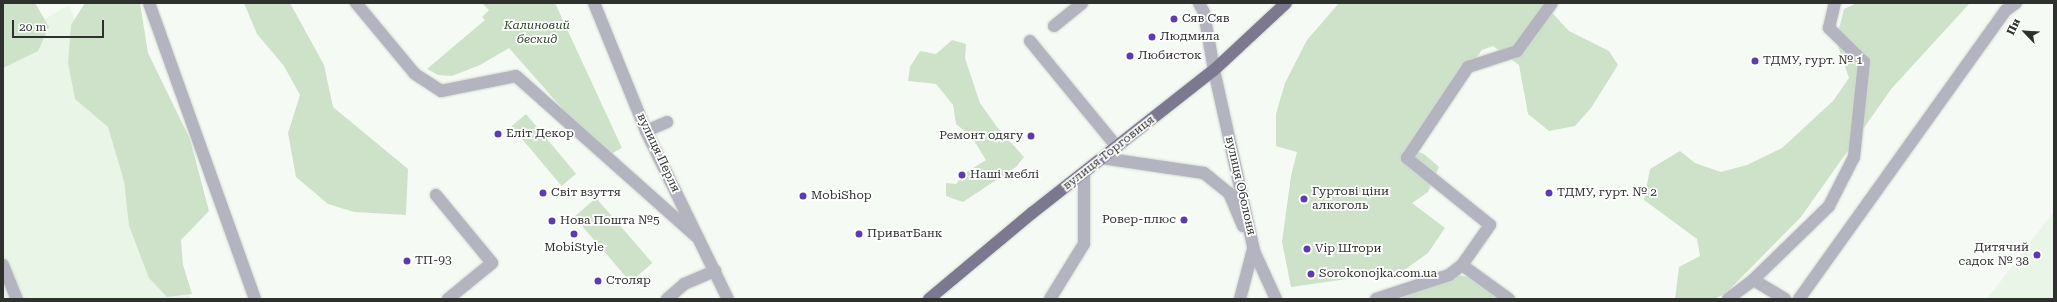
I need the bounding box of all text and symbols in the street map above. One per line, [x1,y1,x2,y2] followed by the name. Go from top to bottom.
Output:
[14,12,106,38] scale bar
[1182,12,1230,26] place label: Сяв Сяв
[2005,12,2045,52] north arrow
[1169,14,1179,24] marker: Сяв Сяв
[2004,17,2023,37] text: Пн
[504,19,570,47] park label: Калиновий бескид
[19,20,46,34] text: 20 m
[1160,30,1219,44] place label: Людмила
[1147,32,1157,42] marker: Людмила
[1138,49,1202,63] place label: Любисток
[1125,51,1135,61] marker: Любисток
[1763,54,1863,68] place label: ТДМУ, гурт. № 1
[1750,56,1760,66] marker: ТДМУ, гурт. № 1
[633,111,683,195] street label: вулиця Перля
[1060,113,1158,193] street label: вулиця Торговиця
[506,127,574,141] place label: Еліт Декор
[493,129,503,139] marker: Еліт Декор
[939,129,1023,143] place label: Ремонт одягу
[1026,131,1036,141] marker: Ремонт одягу
[1222,135,1258,237] street label: вулиця Оболоня
[970,168,1039,182] place label: Наші меблі
[957,170,967,180] marker: Наші меблі
[1312,185,1389,213] place label: Гуртові ціни алкоголь
[551,186,621,200] place label: Світ взуття
[1557,186,1657,200] place label: ТДМУ, гурт. № 2
[538,188,548,198] marker: Світ взуття
[1544,188,1554,198] marker: ТДМУ, гурт. № 2
[811,189,872,203] place label: MobiShop
[798,191,808,201] marker: MobiShop
[1299,194,1309,204] marker: Гуртові ціни алкоголь
[1102,213,1176,227] place label: Ровер-плюс
[560,214,660,228] place label: Нова Пошта №5
[1179,215,1189,225] marker: Ровер-плюс
[547,216,557,226] marker: Нова Пошта №5
[867,227,942,241] place label: ПриватБанк
[569,229,579,239] marker: MobiStyle
[854,229,864,239] marker: ПриватБанк
[544,241,604,255] place label: MobiStyle
[1959,241,2029,269] place label: Дитячий садок № 38
[1315,242,1382,256] place label: Vip Штори
[1302,244,1312,254] marker: Vip Штори
[2032,250,2042,260] marker: Дитячий садок № 38
[415,254,452,268] place label: ТП-93
[402,256,412,266] marker: ТП-93
[1319,267,1437,281] place label: Sorokonojka.com.ua
[1306,269,1316,279] marker: Sorokonojka.com.ua
[606,274,651,288] place label: Столяр
[593,276,603,286] marker: Столяр

